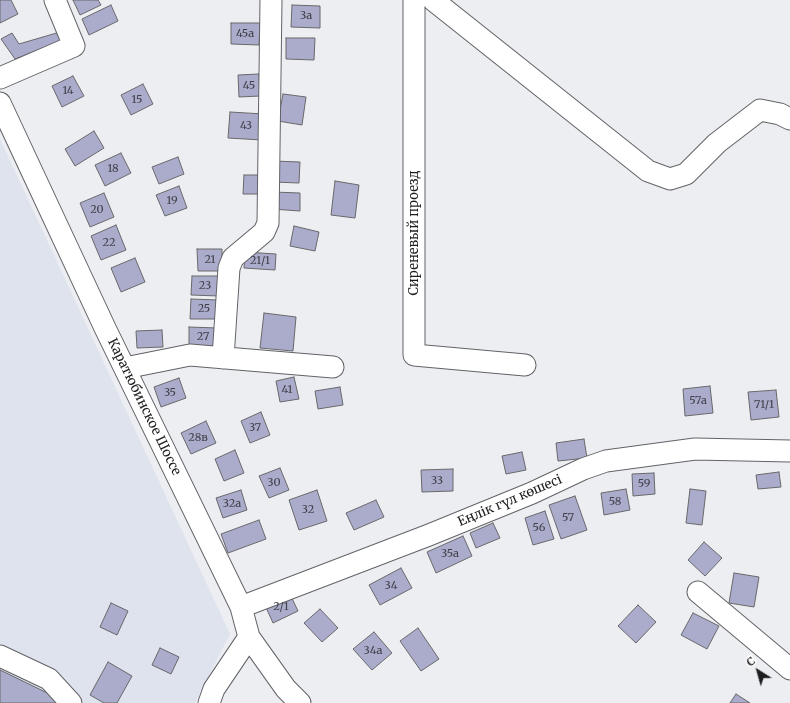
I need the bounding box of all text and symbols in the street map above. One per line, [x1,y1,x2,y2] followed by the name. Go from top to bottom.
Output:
[300,9,312,23] house number: 3а
[236,27,254,41] house number: 45а
[243,79,255,93] house number: 45
[62,84,74,98] house number: 14
[131,93,143,107] house number: 15
[240,119,252,133] house number: 43
[107,162,119,176] house number: 18
[406,170,422,296] street label: Сиреневый проезд
[166,194,178,208] house number: 19
[90,203,104,217] house number: 20
[103,236,115,250] house number: 22
[204,253,216,267] house number: 21
[250,254,270,268] house number: 21/1
[199,279,211,293] house number: 23
[198,302,210,316] house number: 25
[197,330,209,344] house number: 27
[104,336,184,478] street label: Каратюбинское Шоссе
[282,383,292,397] house number: 41
[164,386,176,400] house number: 35
[689,394,707,408] house number: 57а
[754,398,774,412] house number: 71/1
[249,421,261,435] house number: 37
[188,431,208,445] house number: 28в
[456,472,564,530] street label: Еңлік гүл көшесі
[431,474,443,488] house number: 33
[267,476,281,490] house number: 30
[638,477,650,491] house number: 59
[609,495,621,509] house number: 58
[223,497,241,511] house number: 32а
[302,503,314,517] house number: 32
[562,511,574,525] house number: 57
[533,521,545,535] house number: 56
[441,547,459,561] house number: 35а
[385,579,397,593] house number: 34
[273,600,289,614] house number: 2/1
[364,644,382,658] house number: 34а
[738,651,778,691] north arrow
[744,654,758,669] text: С

